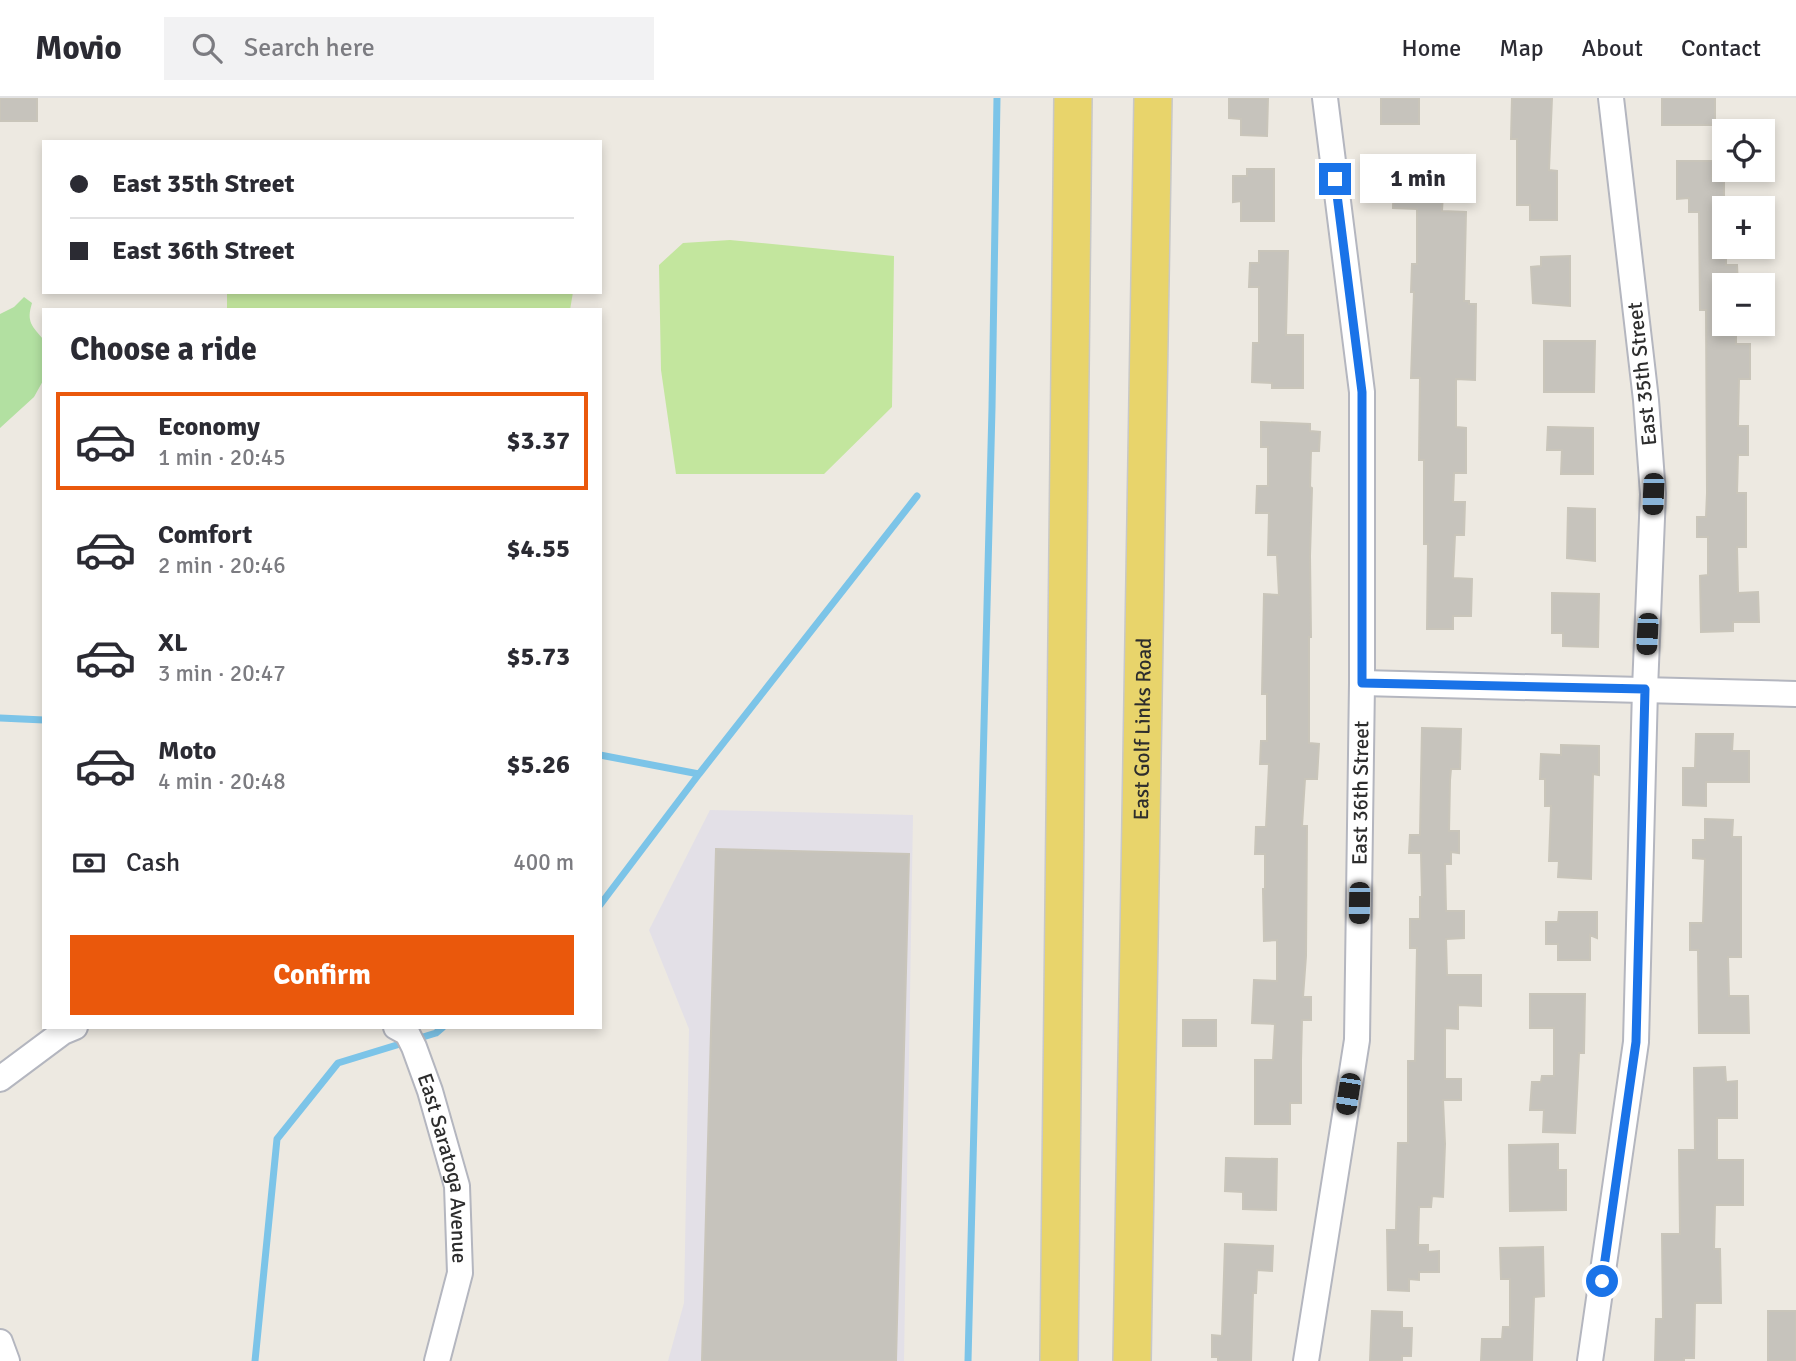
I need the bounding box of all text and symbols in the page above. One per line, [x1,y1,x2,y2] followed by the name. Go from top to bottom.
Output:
[164,17,654,80] search box
[35,28,122,69] text: Movio
[188,29,226,67] icon: search
[244,32,375,64] text: Search here
[1401,33,1461,63] text: Home
[1499,33,1544,63] text: Map
[1582,33,1643,63] text: About
[1681,33,1761,63] text: Contact
[1712,119,1775,336] map controls
[1712,119,1775,182] button: locate
[1360,154,1475,204] callout: 1 min
[1319,163,1351,195] route end
[1390,164,1446,193] text: 1 min
[112,168,294,200] text: East 35th Street
[1712,196,1775,259] button: +
[112,235,294,267] text: East 36th Street
[1712,273,1775,336] button: −
[1622,301,1662,447] street label: East 35th Street
[70,330,257,369] text: Choose a ride
[74,410,137,473] icon: car
[158,411,260,443] text: Economy
[506,425,570,457] text: $3.37
[158,443,286,472] text: 1 min · 20:45
[1642,473,1665,515] car
[74,518,137,581] icon: car
[158,519,252,551] text: Comfort
[506,533,570,565] text: $4.55
[158,551,286,580] text: 2 min · 20:46
[1636,612,1659,656] car
[74,626,137,689] icon: car
[158,627,188,659] text: XL
[1128,637,1157,821] street label: East Golf Links Road
[506,641,570,673] text: $5.73
[158,659,286,688] text: 3 min · 20:47
[1346,721,1374,865] street label: East 36th Street
[74,734,137,797] icon: car
[158,735,216,767] text: Moto
[506,749,570,781] text: $5.26
[158,767,286,796] text: 4 min · 20:48
[70,844,108,882] icon: cash
[126,847,180,879] text: Cash
[513,848,574,877] text: 400 m
[1349,882,1370,924] car
[70,935,574,1015] button: Confirm
[412,1070,473,1264] street label: East Saratoga Avenue
[1335,1072,1362,1116] car
[1586,1265,1618,1297] route start

